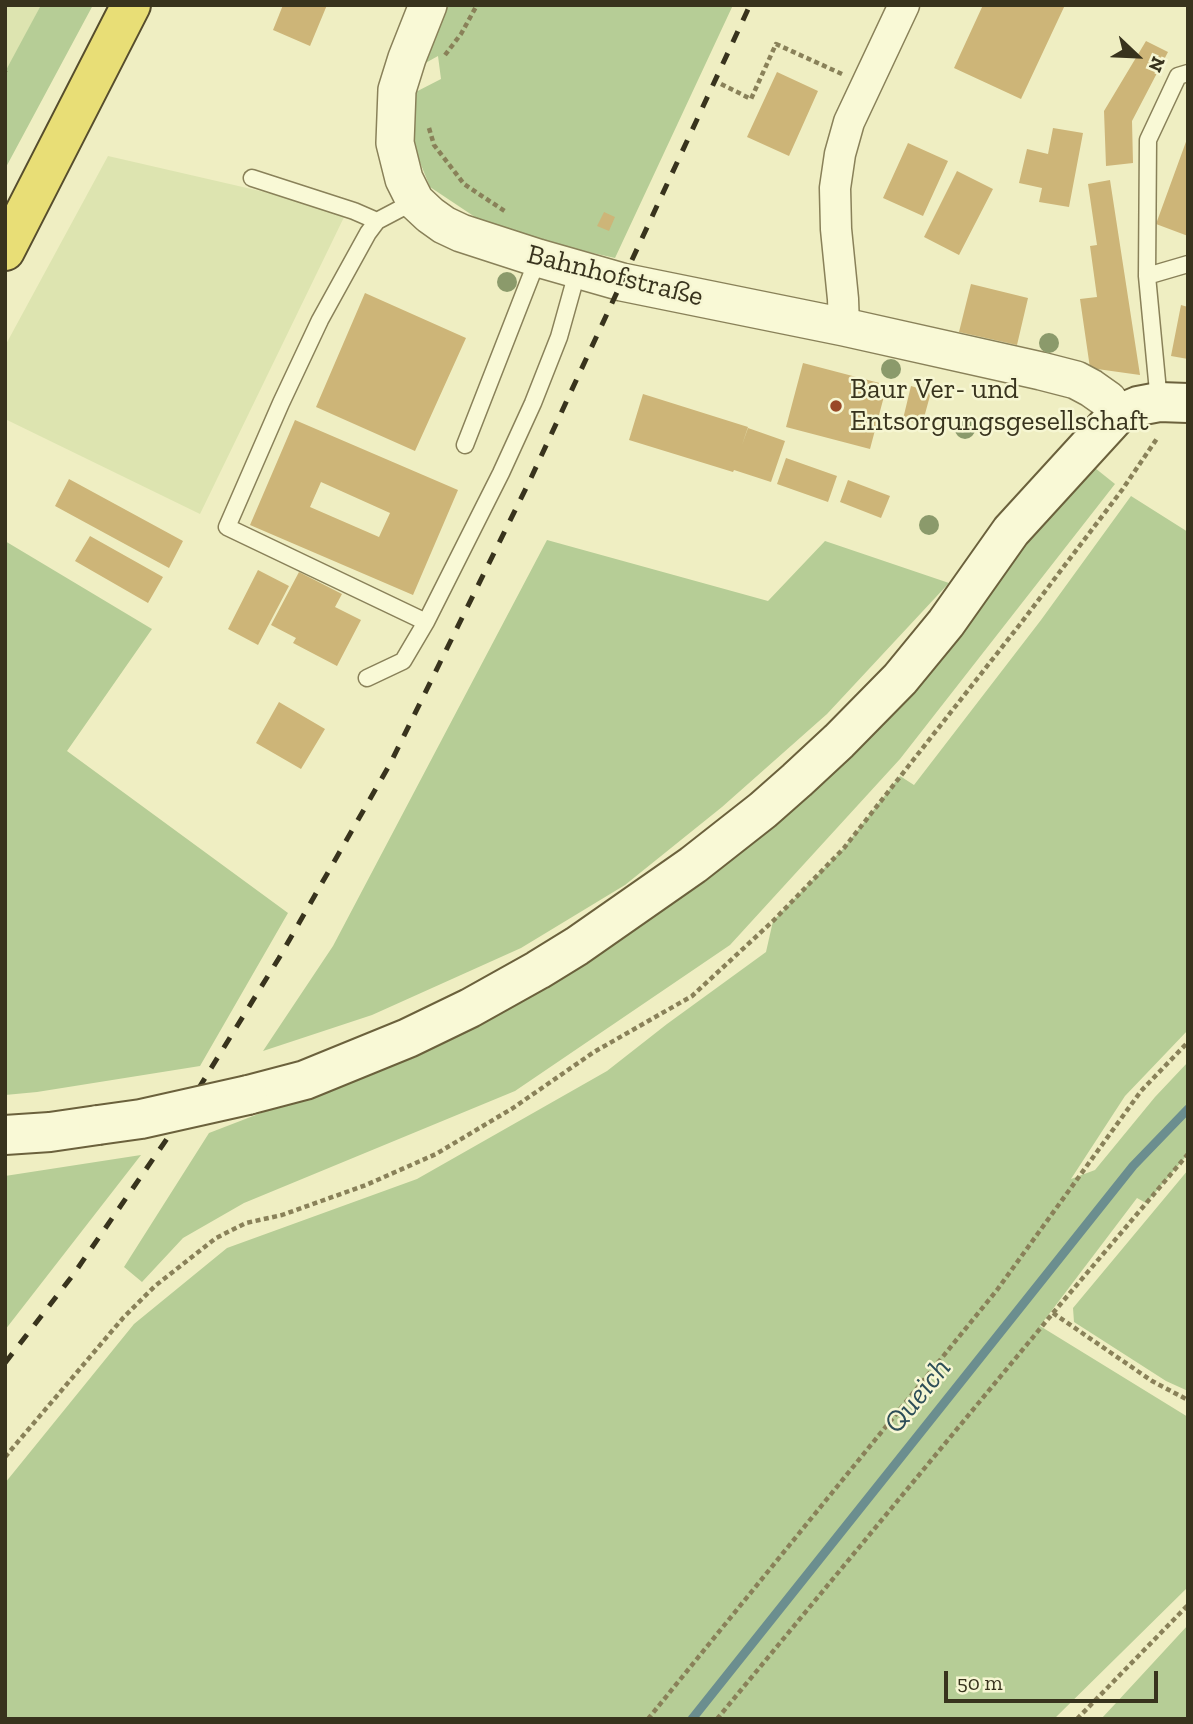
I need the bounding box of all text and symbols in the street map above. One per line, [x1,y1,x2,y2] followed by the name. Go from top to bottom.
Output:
[1102,21,1172,91] north arrow
[1143,53,1170,76] text: N
[523,238,707,314] street label: Bahnhofstraße
[850,373,1149,439] place label: Baur Ver- und Entsorgungsgesellschaft
[828,398,844,414] marker: Baur Ver- und Entsorgungsgesellschaft
[877,1351,959,1441] water label: Queich
[948,1658,1162,1702] scale bar
[957,1670,1003,1695] text: 50 m

